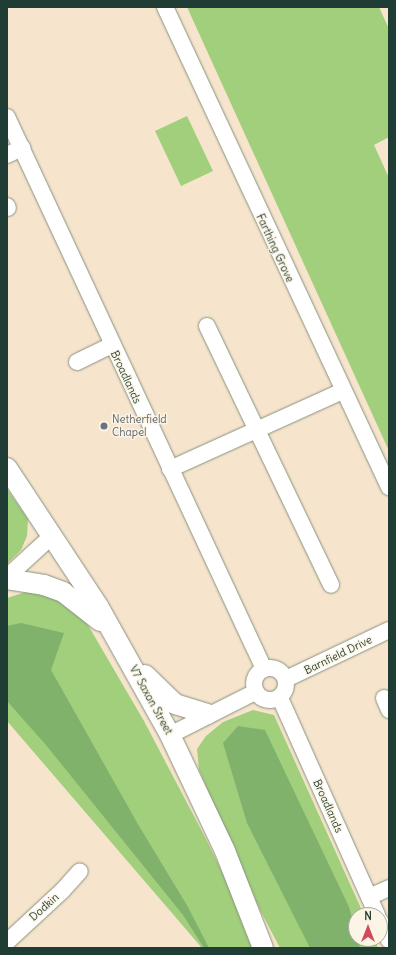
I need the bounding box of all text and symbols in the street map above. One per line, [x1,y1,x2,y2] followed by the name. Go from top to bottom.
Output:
[253,212,297,284] street label: Farthing Grove
[108,348,144,406] street label: Broadlands
[112,413,167,439] place label: Netherfield Chapel
[99,421,109,431] marker: Netherfield Chapel
[302,633,374,677] street label: Barnfield Drive
[127,663,175,737] street label: V7 Saxon Street
[310,777,346,835] street label: Broadlands
[27,890,61,924] street label: Dodkin
[348,907,388,947] north arrow
[364,909,372,923] text: N

